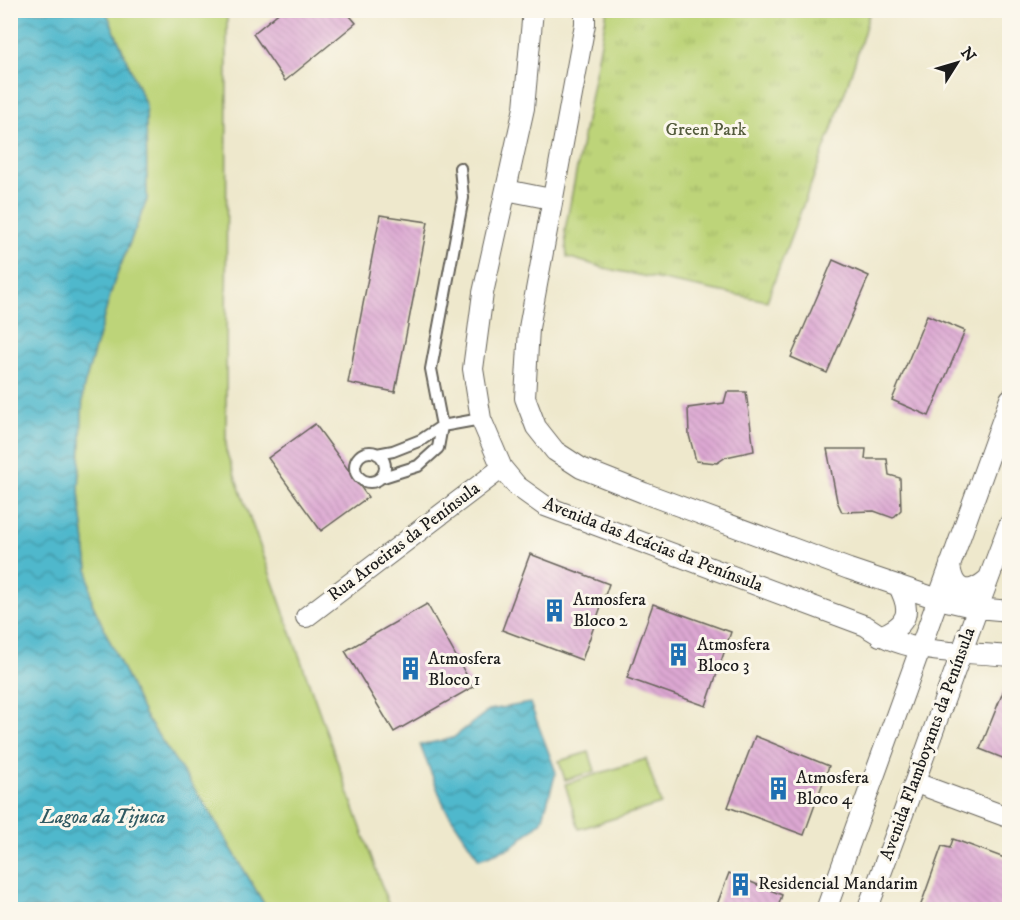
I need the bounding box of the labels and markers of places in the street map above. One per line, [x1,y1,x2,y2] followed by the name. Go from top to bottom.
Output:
[573,589,646,632] place label: Atmosfera Bloco 2
[542,597,568,623] building icon: Atmosfera Bloco 2
[697,634,770,677] place label: Atmosfera Bloco 3
[666,642,692,668] building icon: Atmosfera Bloco 3
[428,648,501,691] place label: Atmosfera Bloco 1
[397,656,423,682] building icon: Atmosfera Bloco 1
[796,767,869,810] place label: Atmosfera Bloco 4
[765,775,791,801] building icon: Atmosfera Bloco 4
[727,871,753,897] building icon: Residencial Mandarim
[758,873,918,895] place label: Residencial Mandarim

